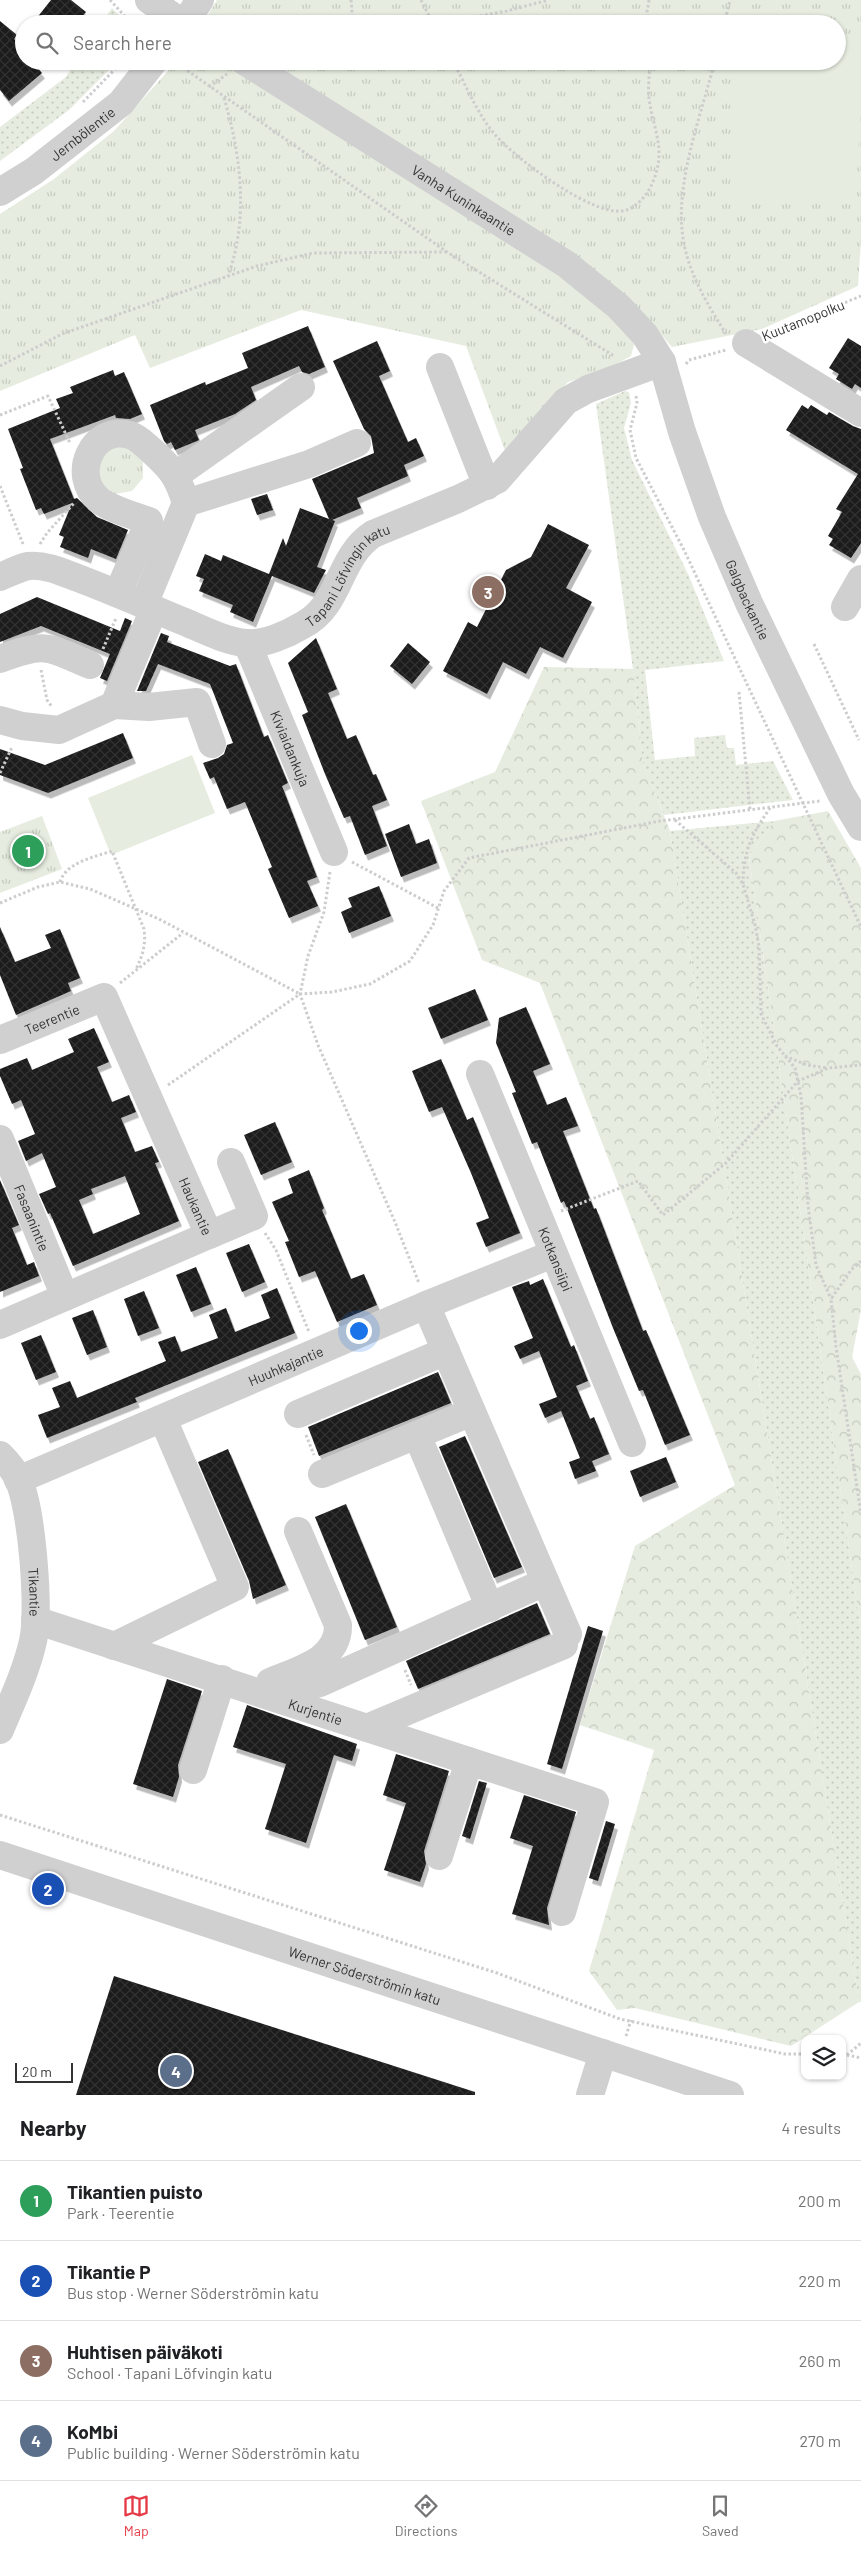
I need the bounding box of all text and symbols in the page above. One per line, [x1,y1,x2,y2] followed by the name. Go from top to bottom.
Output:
[15,15,846,70] search box
[33,29,61,57] icon: search
[73,31,172,54] text: Search here
[46,103,118,164] street label: Jernbölentie
[409,161,519,239] street label: Vanha Kuninkaantie
[759,296,847,344] street label: Kuutamopolku
[302,520,392,630] street label: Tapani Löfvingin katu
[723,557,774,642] street label: Galgbackantie
[472,573,504,611] pin: 3
[267,708,314,789] street label: Kiviaidankuja
[12,832,44,870] pin: 1
[22,1000,82,1038] street label: Teerentie
[176,1174,216,1238] street label: Haukantie
[11,1182,54,1253] street label: Fasaanintie
[535,1224,577,1294] street label: Kotkansiipi
[346,1318,372,1344] your location
[245,1342,326,1389] street label: Huuhkajantie
[26,1567,44,1617] street label: Tikantie
[286,1694,345,1728] street label: Kurjentie
[32,1870,64,1908] pin: 2
[286,1942,443,2008] street label: Werner Söderströmin katu
[801,2035,846,2080] map controls
[801,2035,846,2080] button: layers
[160,2052,192,2090] pin: 4
[15,2060,72,2083] scale bar
[22,2063,52,2080] text: 20 m
[20,2115,86,2140] text: Nearby
[781,2118,841,2137] text: 4 results
[67,2180,203,2203] text: Tikantien puisto
[33,2191,39,2210] text: 1
[798,2191,841,2210] text: 200 m
[67,2203,175,2222] text: Park · Teerentie
[67,2260,151,2283] text: Tikantie P
[32,2271,40,2290] text: 2
[798,2271,841,2290] text: 220 m
[67,2283,319,2302] text: Bus stop · Werner Söderströmin katu
[67,2340,223,2363] text: Huhtisen päiväkoti
[32,2351,40,2370] text: 3
[799,2351,841,2370] text: 260 m
[67,2363,272,2382] text: School · Tapani Löfvingin katu
[67,2420,118,2443] text: KoMbi
[31,2431,41,2450] text: 4
[799,2431,841,2450] text: 270 m
[67,2443,360,2462] text: Public building · Werner Söderströmin katu
[122,2492,150,2539] tab: Map
[395,2492,457,2539] tab: Directions
[702,2492,739,2539] tab: Saved

